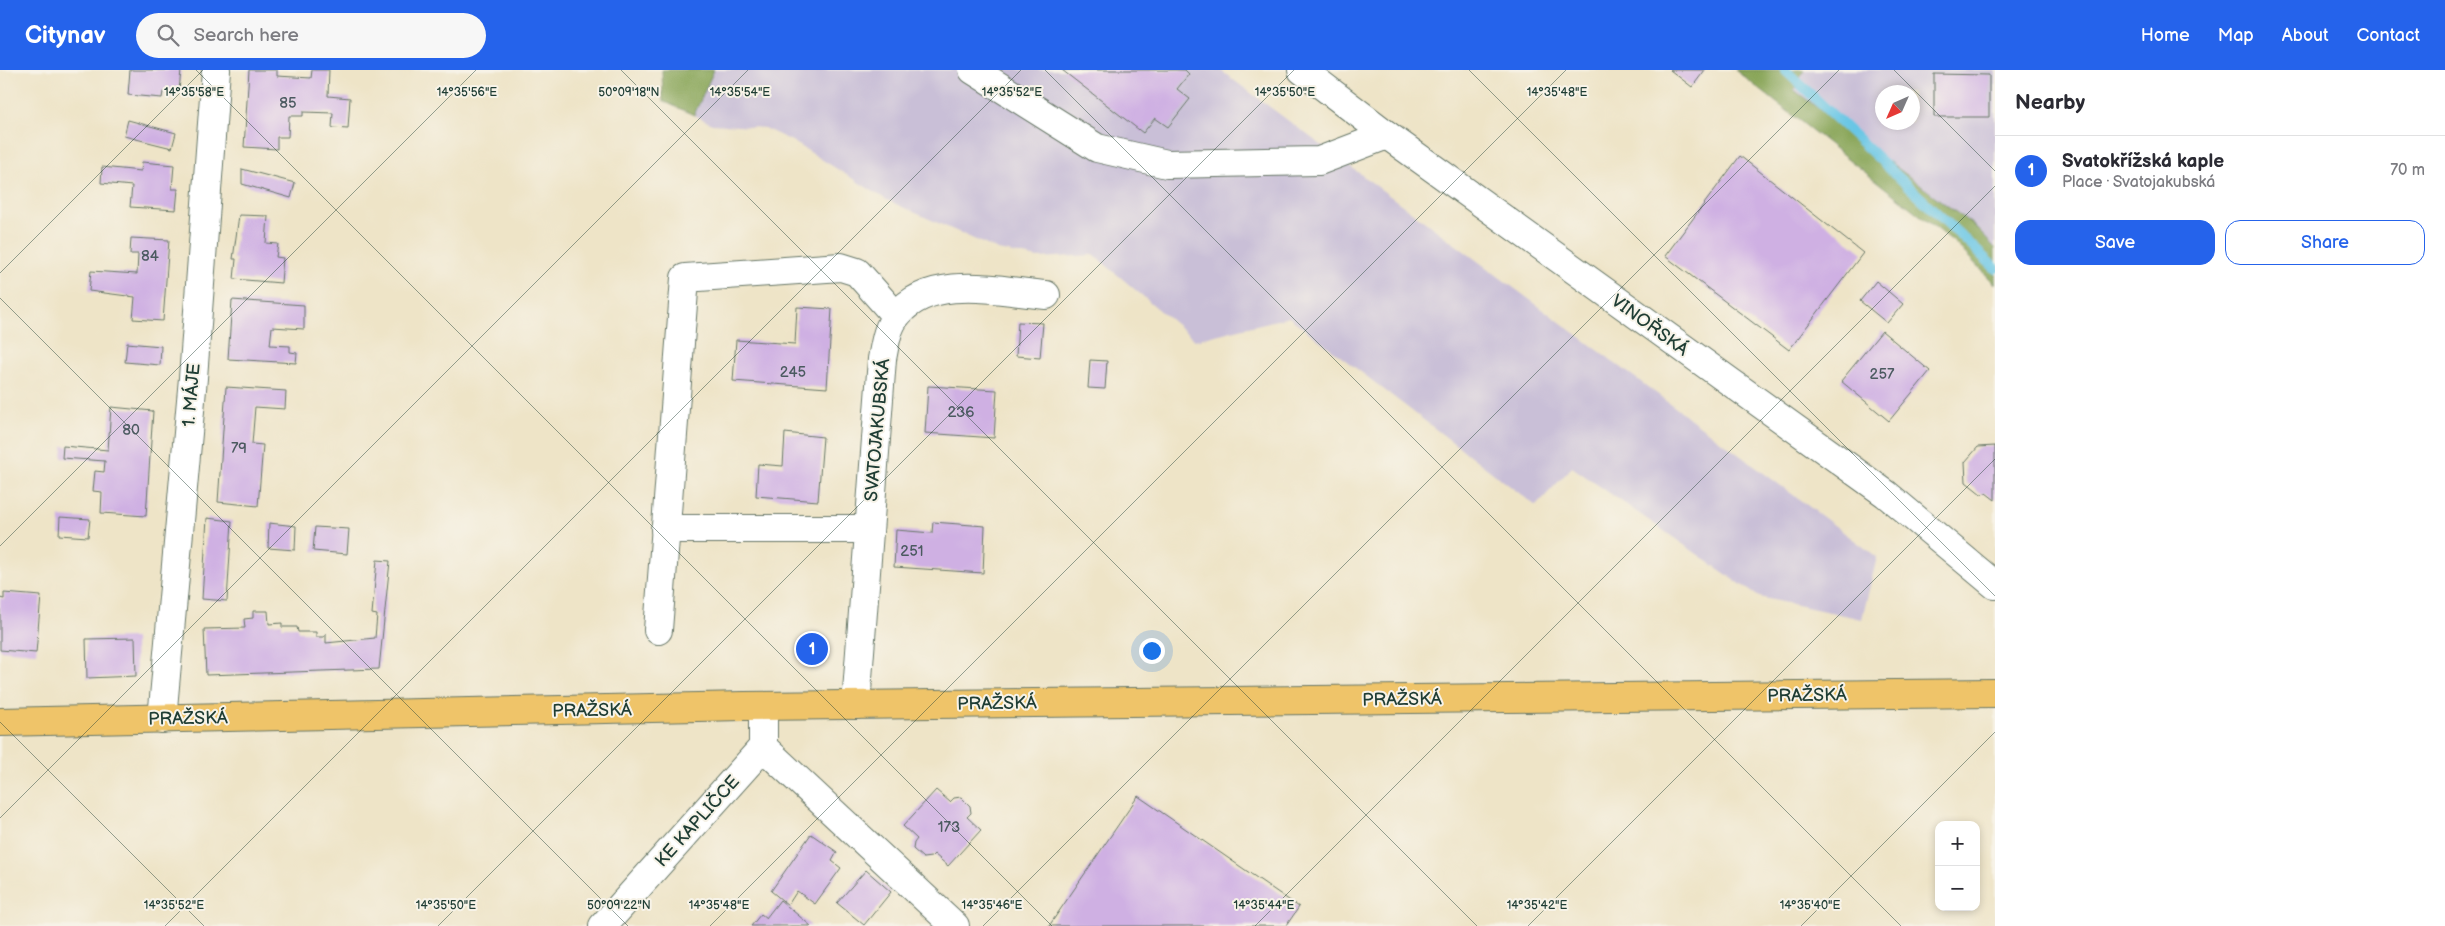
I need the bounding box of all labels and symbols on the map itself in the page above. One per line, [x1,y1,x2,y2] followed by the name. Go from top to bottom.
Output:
[164,85,224,100] text: 14°35'58"E
[437,85,497,100] text: 14°35'56"E
[598,85,660,100] text: 50°09'18"N
[710,85,770,100] text: 14°35'54"E
[982,85,1042,100] text: 14°35'52"E
[1255,85,1315,100] text: 14°35'50"E
[1527,85,1587,100] text: 14°35'48"E
[1875,85,1920,130] north arrow
[279,94,297,113] house number: 85
[141,247,159,266] house number: 84
[1607,289,1694,361] street label: VINOŘSKÁ
[859,357,894,502] street label: SVATOJAKUBSKÁ
[176,362,205,428] street label: 1. MÁJE
[780,363,806,382] house number: 245
[1870,365,1895,384] house number: 257
[948,403,974,422] house number: 236
[122,421,140,440] house number: 80
[231,439,247,458] house number: 79
[900,542,924,561] house number: 251
[796,630,828,668] pin: 1
[1139,638,1165,664] your location
[1767,682,1848,707] street label: PRAŽSKÁ
[1362,686,1443,711] street label: PRAŽSKÁ
[957,690,1038,715] street label: PRAŽSKÁ
[552,697,633,722] street label: PRAŽSKÁ
[148,705,229,730] street label: PRAŽSKÁ
[649,770,744,871] street label: KE KAPLIČCE
[938,818,960,837] house number: 173
[144,898,204,913] text: 14°35'52"E
[416,898,476,913] text: 14°35'50"E
[587,898,651,913] text: 50°09'22"N
[689,898,749,913] text: 14°35'48"E
[962,898,1023,913] text: 14°35'46"E
[1234,898,1295,913] text: 14°35'44"E
[1507,898,1567,913] text: 14°35'42"E
[1780,898,1840,913] text: 14°35'40"E

